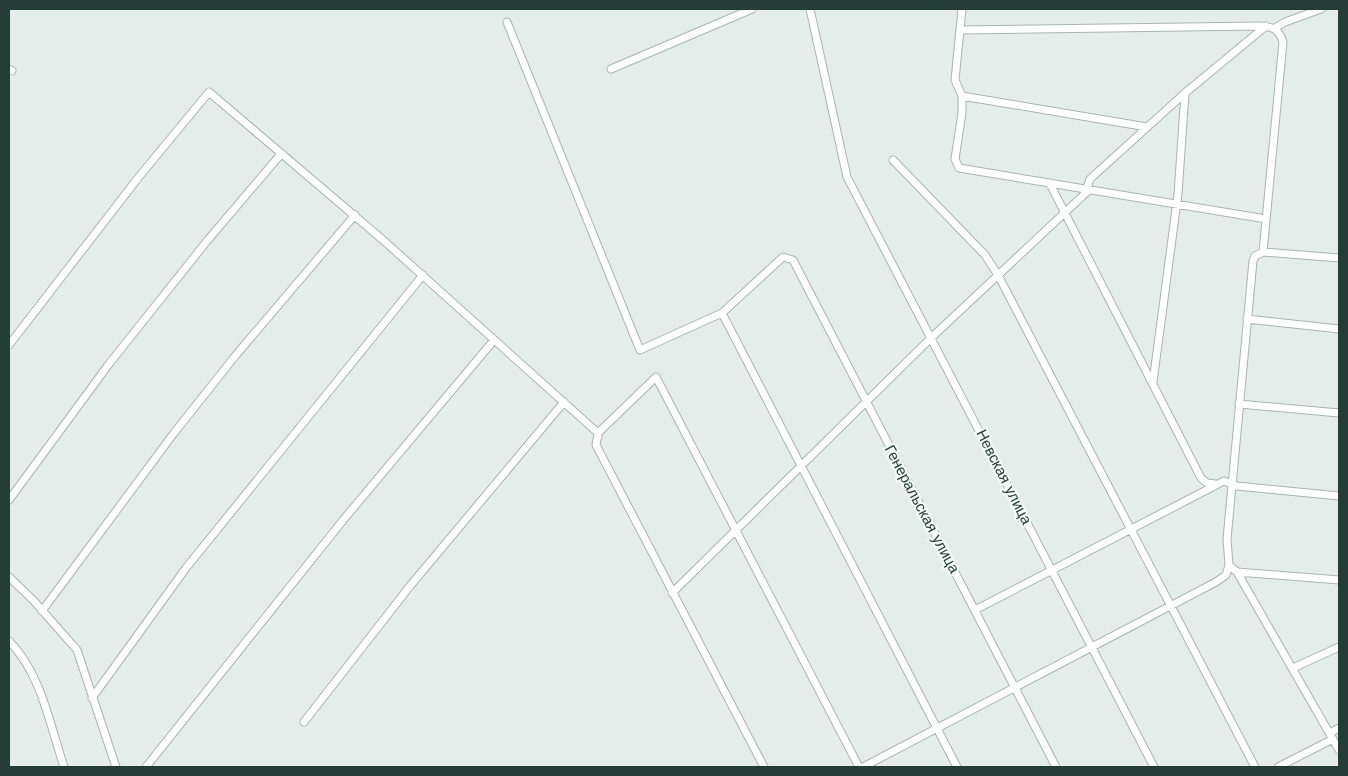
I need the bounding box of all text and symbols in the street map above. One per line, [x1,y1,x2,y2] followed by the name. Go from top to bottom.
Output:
[972,426,1036,528] street label: Невская улица
[881,442,964,577] street label: Генеральская улица

